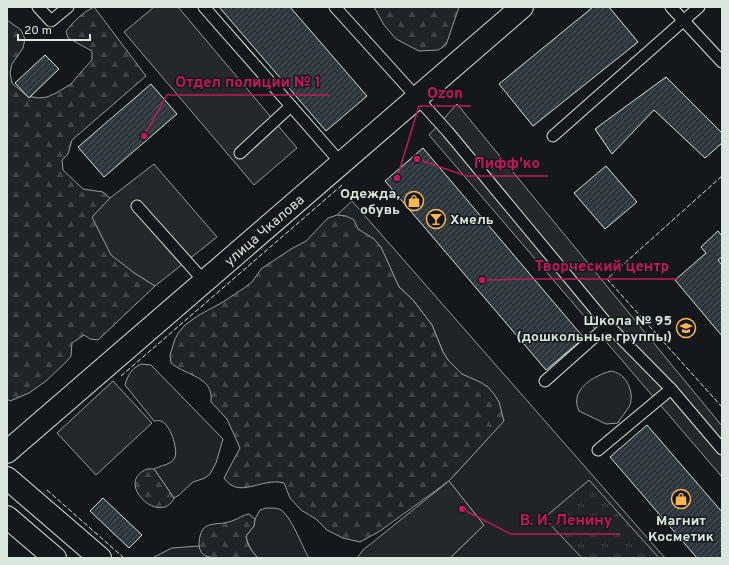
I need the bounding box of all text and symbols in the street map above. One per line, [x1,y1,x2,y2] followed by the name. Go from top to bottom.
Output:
[18,16,90,42] scale bar
[24,23,52,39] text: 20 m
[167,68,329,95] callout: Отдел полиции № 1
[175,74,321,93] text: Отдел полиции № 1
[419,79,471,106] callout: Ozon
[427,85,463,104] text: Ozon
[466,149,548,176] callout: Пифф'ко
[474,155,540,174] text: Пифф'ко
[340,186,400,219] place label: Одежда, обувь
[403,190,425,212] shop icon: Одежда, обувь
[222,192,308,270] street label: улица Чкалова
[425,208,447,230] bar icon: Хмель
[450,212,494,229] place label: Хмель
[527,252,678,279] callout: Творческий центр
[535,258,669,277] text: Творческий центр
[516,313,672,346] place label: Школа № 95 (дошкольные группы)
[675,317,697,339] school or university icon: Школа № 95 (дошкольные группы)
[670,488,692,510] shop icon: Магнит Косметик
[511,507,620,534] callout: В. И. Ленину
[520,512,613,531] text: В. И. Ленину
[648,513,714,546] place label: Магнит Косметик

